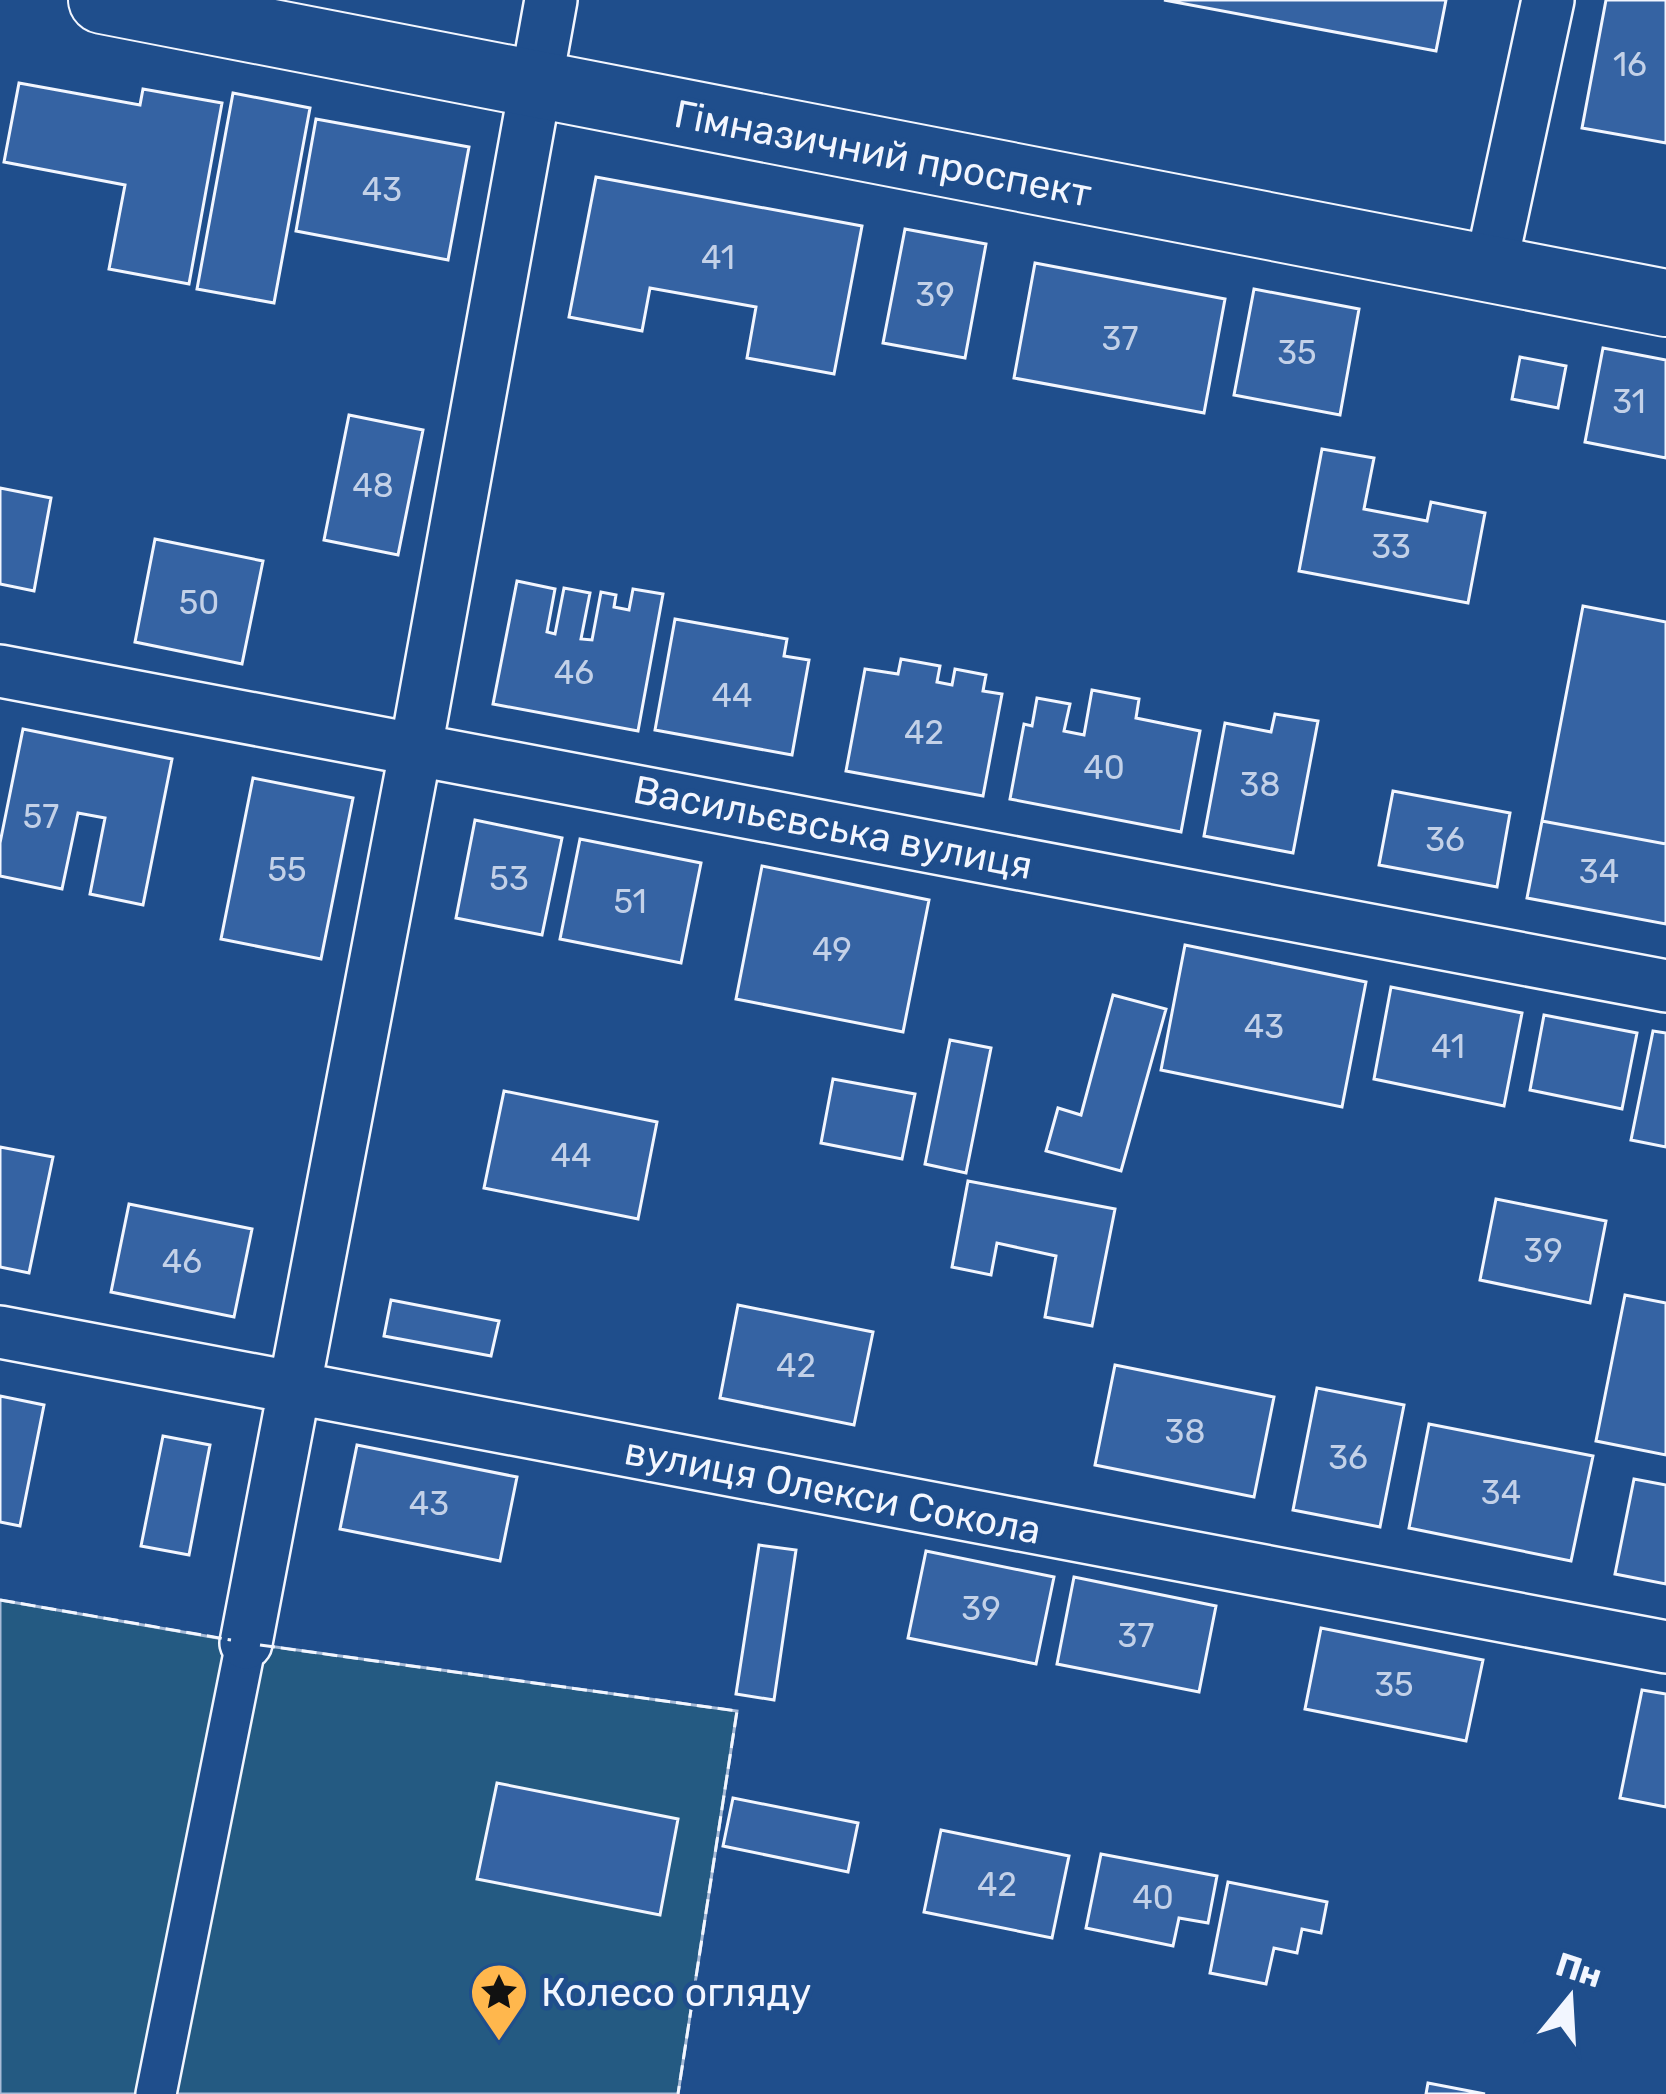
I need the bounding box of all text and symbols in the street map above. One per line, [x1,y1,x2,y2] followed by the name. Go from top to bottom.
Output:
[1613,45,1647,84] house number: 16
[670,91,1095,217] street label: Гімназичний проспект
[362,170,402,209] house number: 43
[701,238,735,277] house number: 41
[915,275,955,314] house number: 39
[1102,319,1138,358] house number: 37
[1277,333,1317,372] house number: 35
[1612,382,1646,421] house number: 31
[352,466,394,505] house number: 48
[1371,527,1411,566] house number: 33
[179,583,219,622] house number: 50
[554,653,594,692] house number: 46
[712,676,753,715] house number: 44
[904,713,944,752] house number: 42
[1083,748,1125,787] house number: 40
[1240,765,1280,804] house number: 38
[629,767,1036,889] street label: Васильєвська вулиця
[23,797,59,836] house number: 57
[1425,820,1465,859] house number: 36
[267,850,307,889] house number: 55
[1579,852,1619,891] house number: 34
[489,859,529,898] house number: 53
[613,882,647,921] house number: 51
[812,930,852,969] house number: 49
[1244,1007,1284,1046] house number: 43
[1431,1027,1465,1066] house number: 41
[551,1136,592,1175] house number: 44
[1523,1231,1563,1270] house number: 39
[162,1242,202,1281] house number: 46
[776,1346,816,1385] house number: 42
[1165,1412,1205,1451] house number: 38
[621,1428,1045,1554] street label: вулиця Олекси Сокола
[1328,1438,1368,1477] house number: 36
[1481,1473,1521,1512] house number: 34
[409,1484,449,1523] house number: 43
[961,1589,1001,1628] house number: 39
[1118,1616,1154,1655] house number: 37
[1374,1665,1414,1704] house number: 35
[977,1865,1017,1904] house number: 42
[1132,1878,1174,1917] house number: 40
[1510,1938,1630,2058] north arrow
[1551,1944,1607,1996] text: Пн
[468,1961,530,2043] place icon: Колесо огляду
[541,1970,811,2016] place label: Колесо огляду

